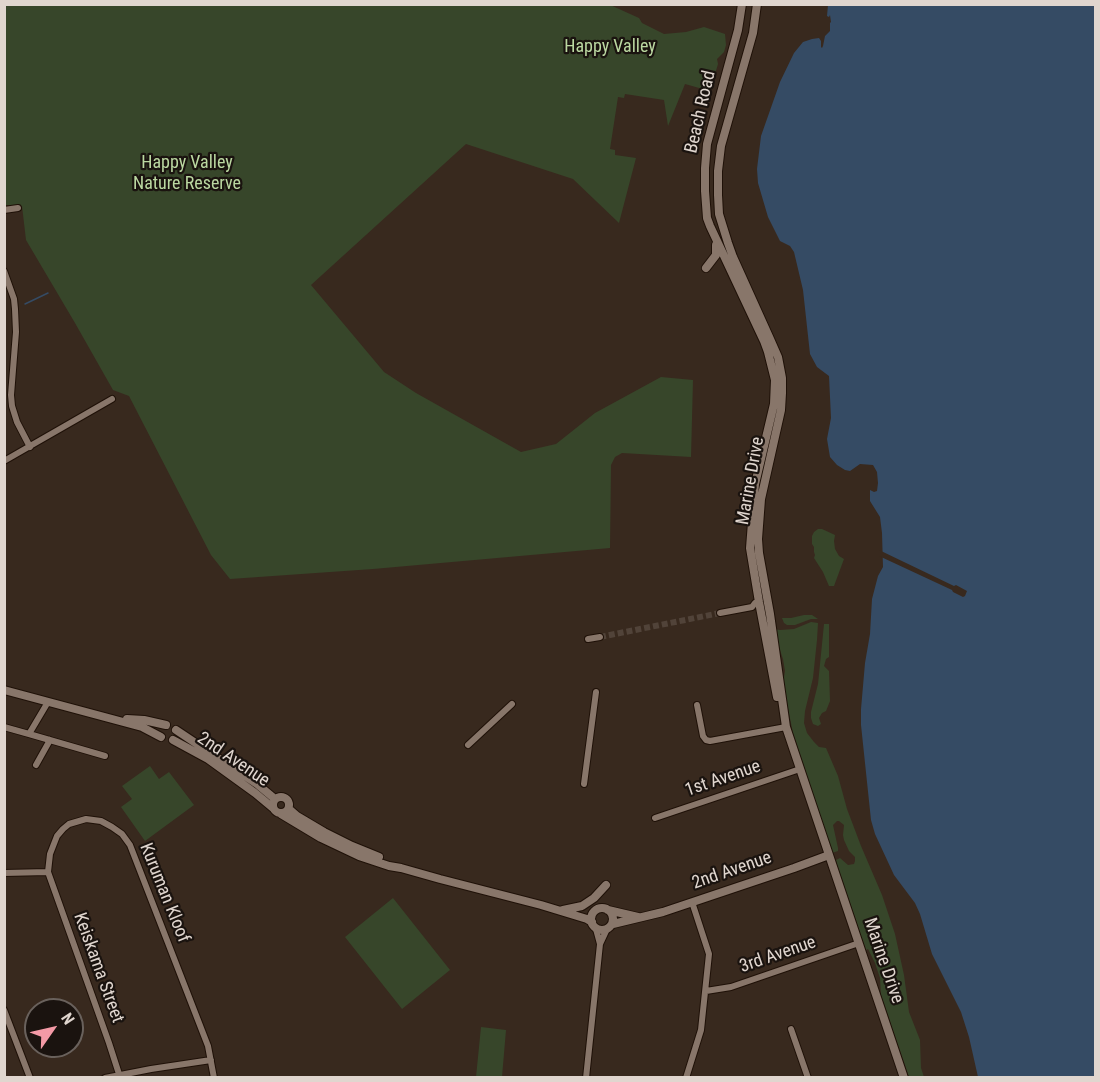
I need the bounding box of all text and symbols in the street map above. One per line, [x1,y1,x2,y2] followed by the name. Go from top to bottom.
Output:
[564,36,656,58] park label: Happy Valley
[681,69,721,155] street label: Beach Road
[133,152,241,195] park label: Happy Valley Nature Reserve
[733,435,769,527] street label: Marine Drive
[193,728,273,792] street label: 2nd Avenue
[682,756,764,802] street label: 1st Avenue
[134,840,194,946] street label: Kuruman Kloof
[689,847,775,895] street label: 2nd Avenue
[68,910,128,1026] street label: Keiskama Street
[858,915,908,1007] street label: Marine Drive
[737,932,819,978] street label: 3rd Avenue
[24,998,84,1058] north arrow
[57,1009,78,1028] text: N

